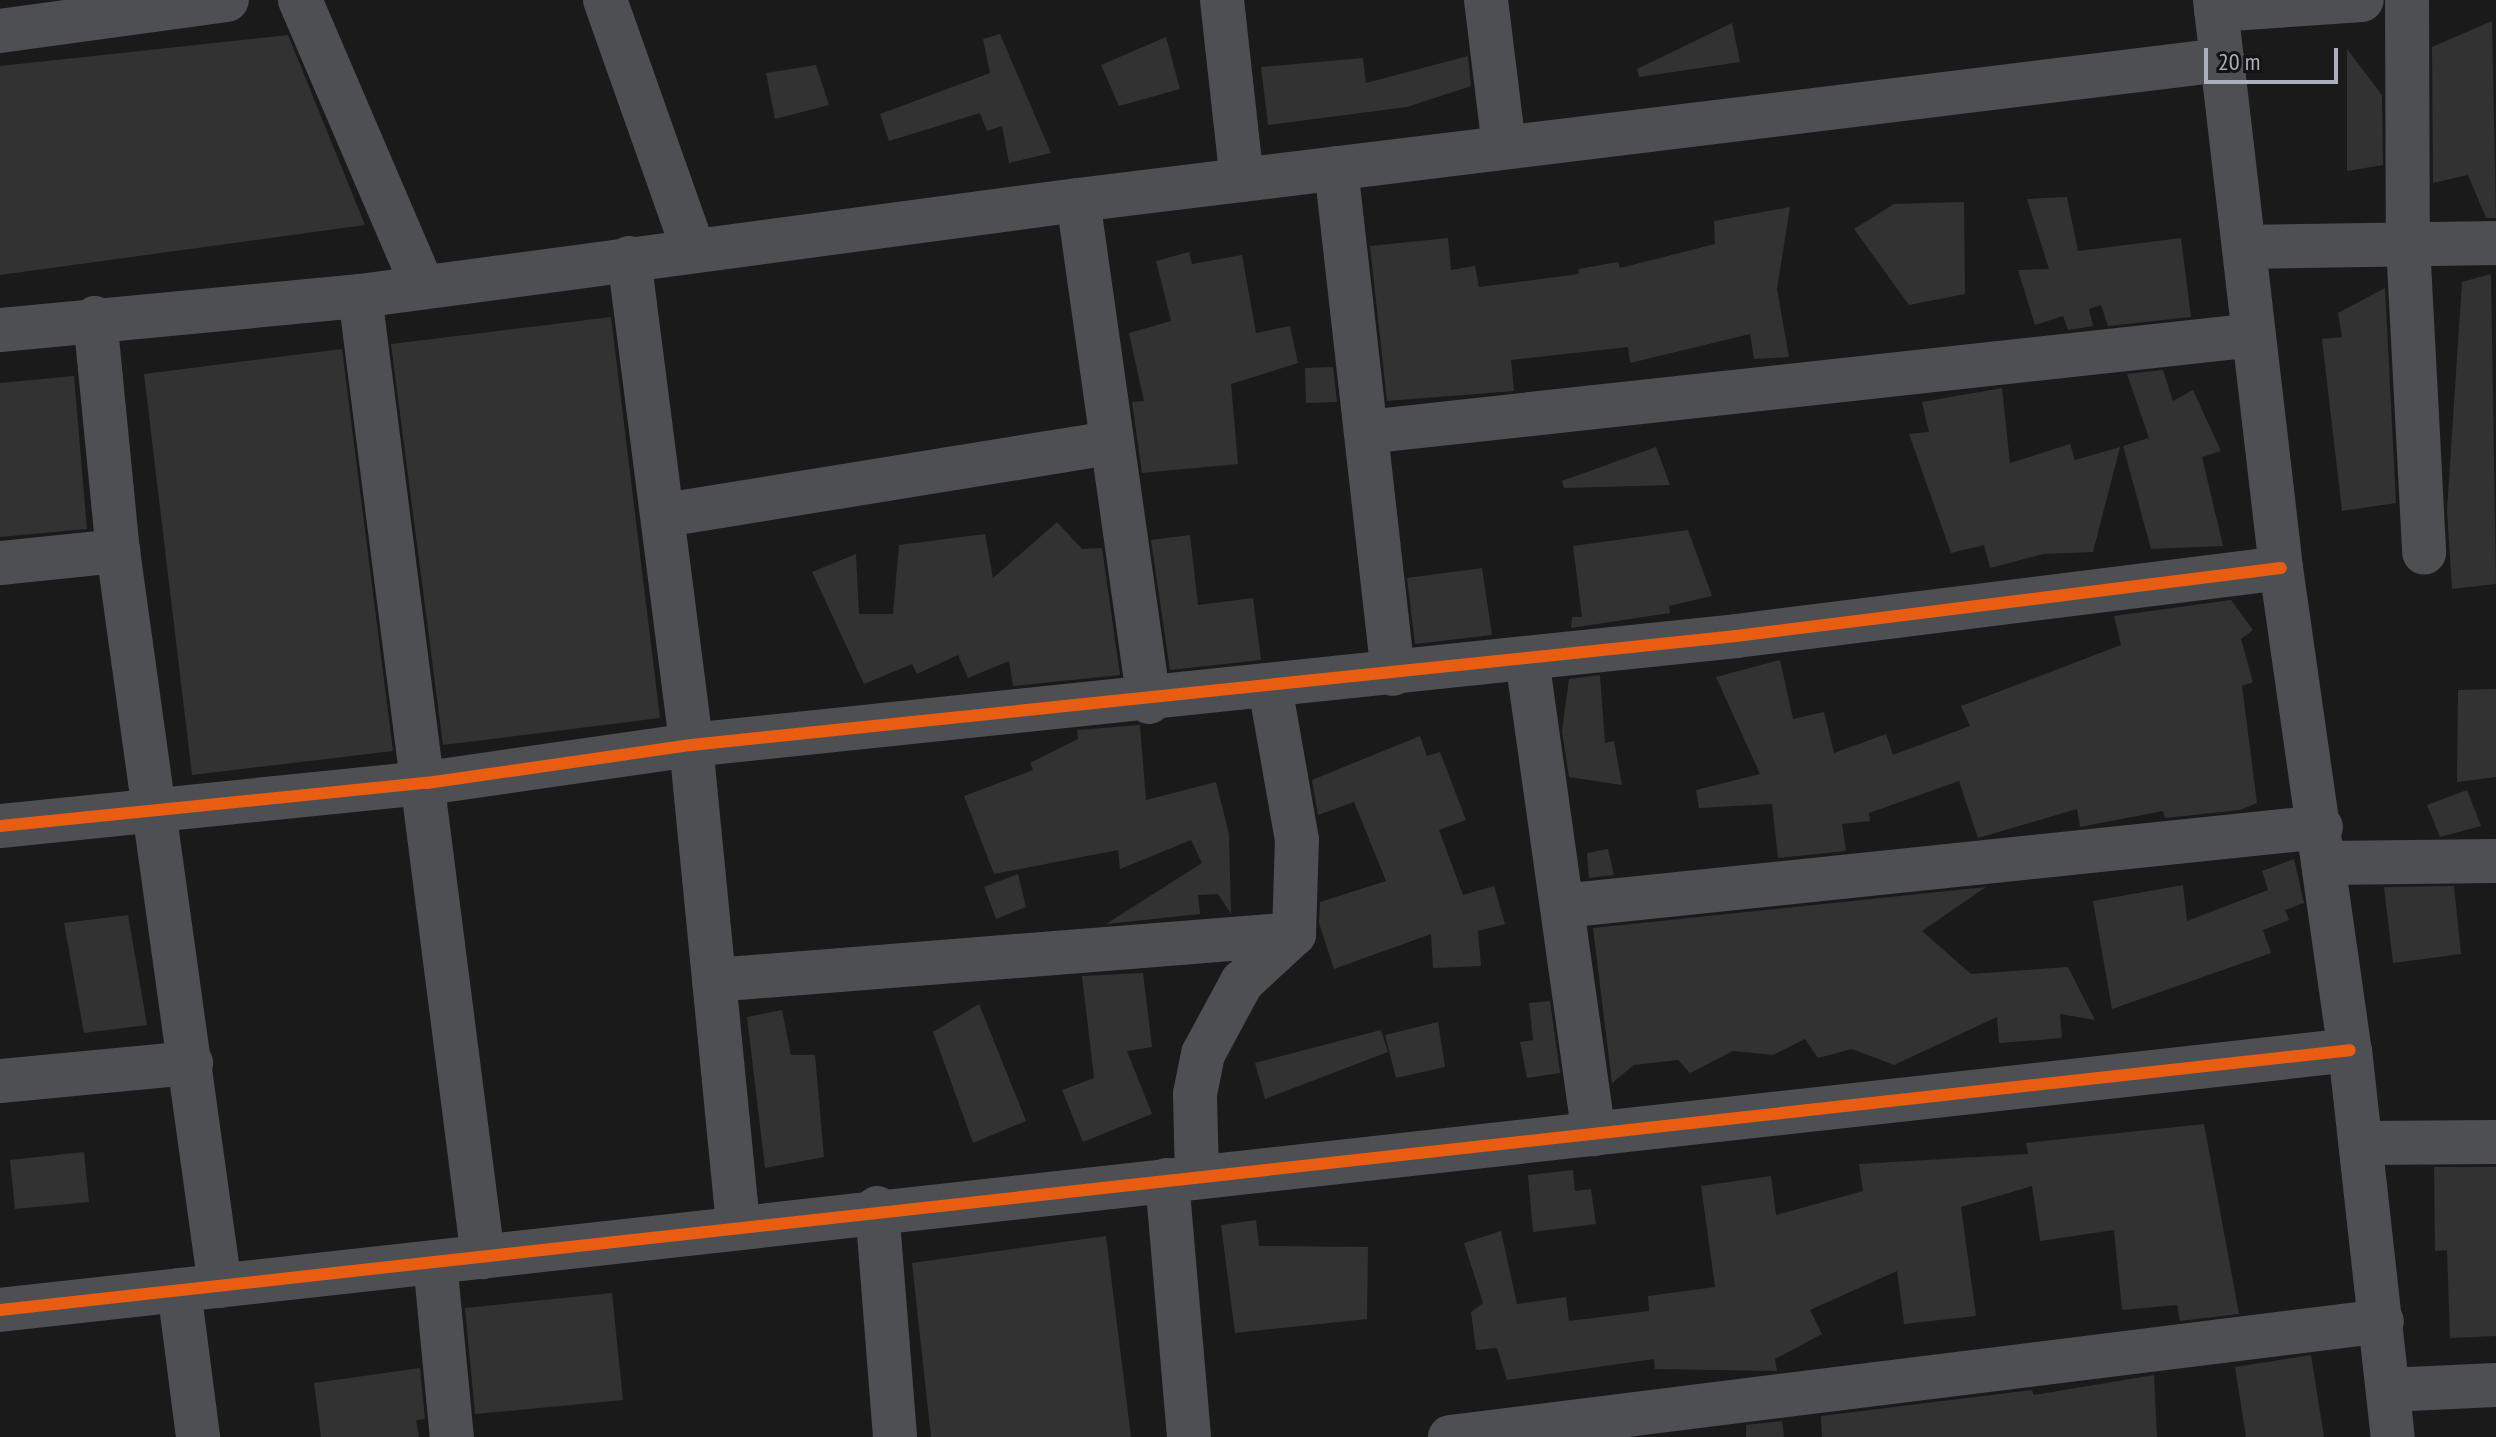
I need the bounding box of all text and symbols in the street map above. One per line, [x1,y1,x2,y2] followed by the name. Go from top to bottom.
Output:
[2208,32,2342,82] scale bar
[2218,46,2260,77] text: 20 m

